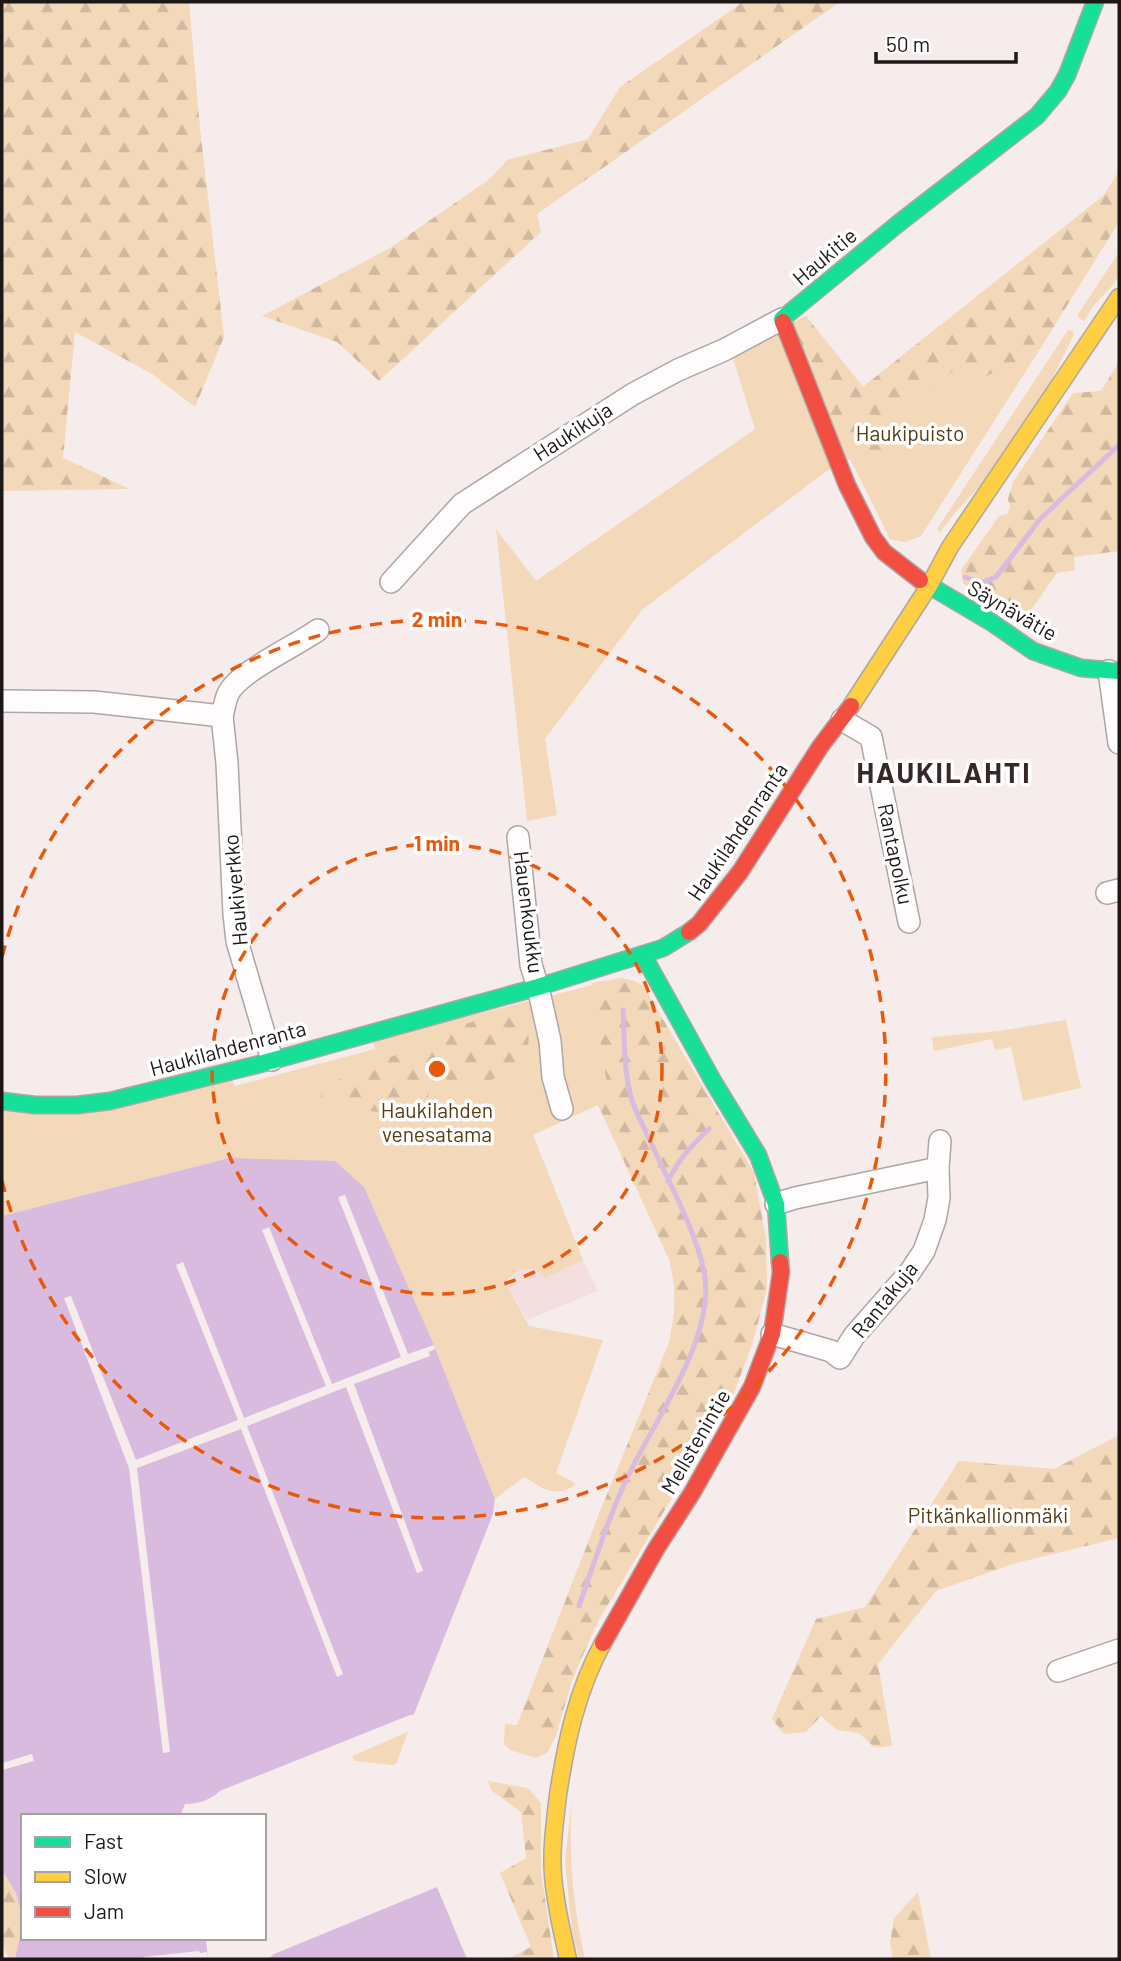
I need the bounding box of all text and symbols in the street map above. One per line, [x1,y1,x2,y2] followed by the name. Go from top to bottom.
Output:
[876,21,1016,65] scale bar
[886,31,930,56] text: 50 m
[787,222,861,290] street label: Haukitie
[528,396,616,466] street label: Haukikuja
[856,420,964,445] park label: Haukipuisto
[964,574,1062,645] street label: Säynävätie
[412,606,462,631] text: 2 min
[856,755,1032,789] district label: HAUKILAHTI
[682,758,792,905] street label: Haukilahdenranta
[874,801,919,907] street label: Rantapolku
[414,830,460,855] text: 1 min
[217,833,252,947] street label: Haukiverkko
[510,849,549,975] street label: Hauenkoukku
[147,1015,308,1080] street label: Haukilahdenranta
[425,1057,449,1081] centre of rings
[381,1097,493,1146] park label: Haukilahden venesatama
[846,1256,922,1342] street label: Rantakuja
[655,1384,735,1498] street label: Mellstenintie
[908,1502,1068,1527] park label: Pitkänkallionmäki
[21,1814,266,1940] legend
[84,1828,124,1853] text: Fast
[84,1863,127,1888] text: Slow
[84,1898,124,1923] text: Jam

